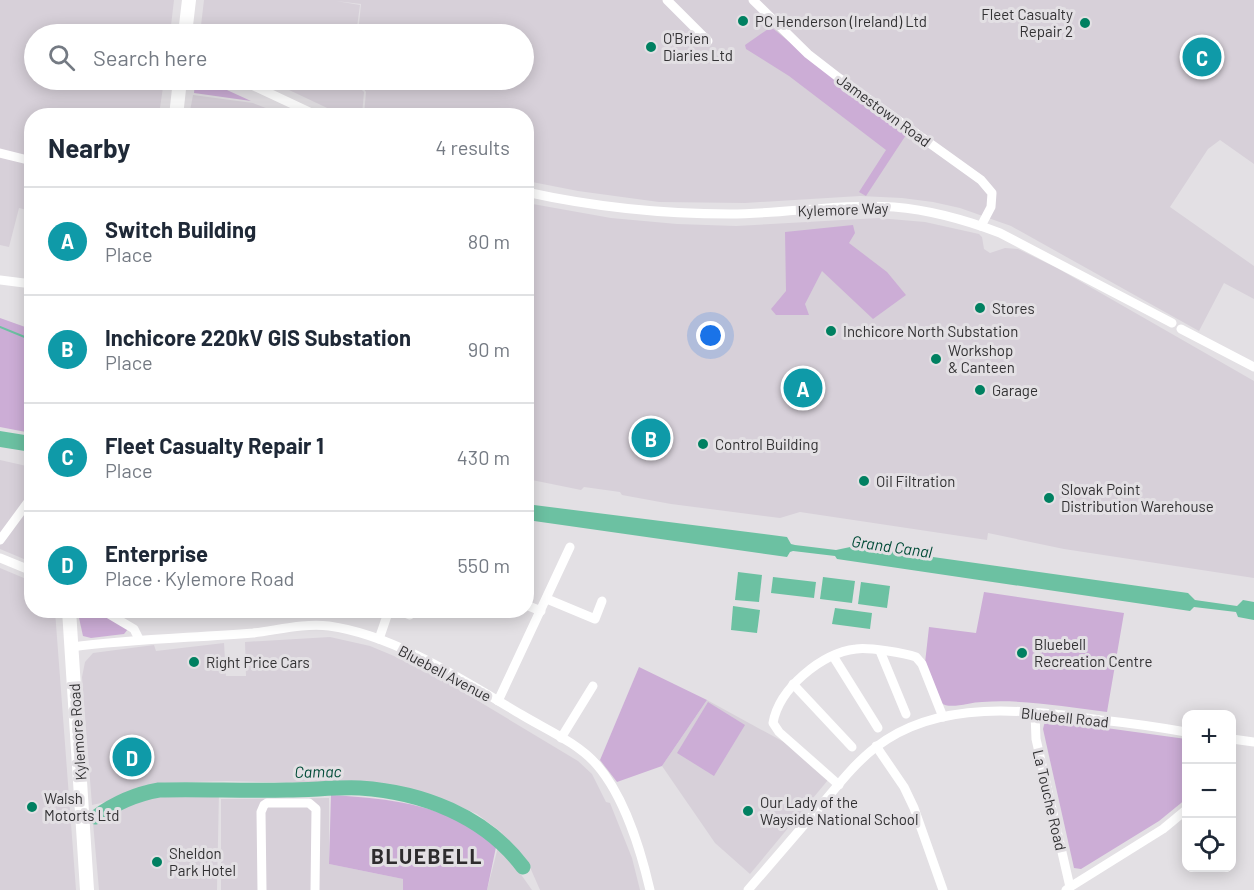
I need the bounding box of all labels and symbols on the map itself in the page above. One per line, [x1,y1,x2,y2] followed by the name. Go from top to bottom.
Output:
[981,5,1073,40] place label: Fleet Casualty Repair 2
[755,12,927,30] place label: PC Henderson (Ireland) Ltd
[736,14,750,28] marker: PC Henderson (Ireland) Ltd
[1078,16,1092,30] marker: Fleet Casualty Repair 2
[663,29,733,64] place label: O'Brien Diaries Ltd
[1182,34,1222,80] pin: C
[644,40,658,54] marker: O'Brien Diaries Ltd
[833,70,935,150] street label: Jamestown Road
[797,198,889,220] street label: Kylemore Way
[992,299,1035,317] place label: Stores
[973,301,987,315] marker: Stores
[696,321,725,350] your location
[843,322,1018,340] place label: Inchicore North Substation
[824,324,838,338] marker: Inchicore North Substation
[948,341,1015,376] place label: Workshop & Canteen
[929,352,943,366] marker: Workshop & Canteen
[784,366,822,410] pin: A
[992,381,1038,399] place label: Garage
[973,383,987,397] marker: Garage
[632,416,670,460] pin: B
[715,435,818,453] place label: Control Building
[696,437,710,451] marker: Control Building
[876,472,955,490] place label: Oil Filtration
[857,474,871,488] marker: Oil Filtration
[1061,480,1214,515] place label: Slovak Point Distribution Warehouse
[1042,491,1056,505] marker: Slovak Point Distribution Warehouse
[850,531,934,561] water label: Grand Canal
[1034,635,1152,670] place label: Bluebell Recreation Centre
[396,641,494,705] street label: Bluebell Avenue
[1015,646,1029,660] marker: Bluebell Recreation Centre
[206,653,310,671] place label: Right Price Cars
[187,655,201,669] marker: Right Price Cars
[65,683,89,781] street label: Kylemore Road
[1020,703,1110,731] street label: Bluebell Road
[112,734,152,780] pin: D
[1030,748,1070,852] street label: La Touche Road
[294,761,342,781] water label: Camac
[44,789,119,824] place label: Walsh Motorts Ltd
[760,793,918,828] place label: Our Lady of the Wayside National School
[25,800,39,814] marker: Walsh Motorts Ltd
[741,804,755,818] marker: Our Lady of the Wayside National School
[371,843,483,868] district label: BLUEBELL
[169,844,236,879] place label: Sheldon Park Hotel
[150,855,164,869] marker: Sheldon Park Hotel

